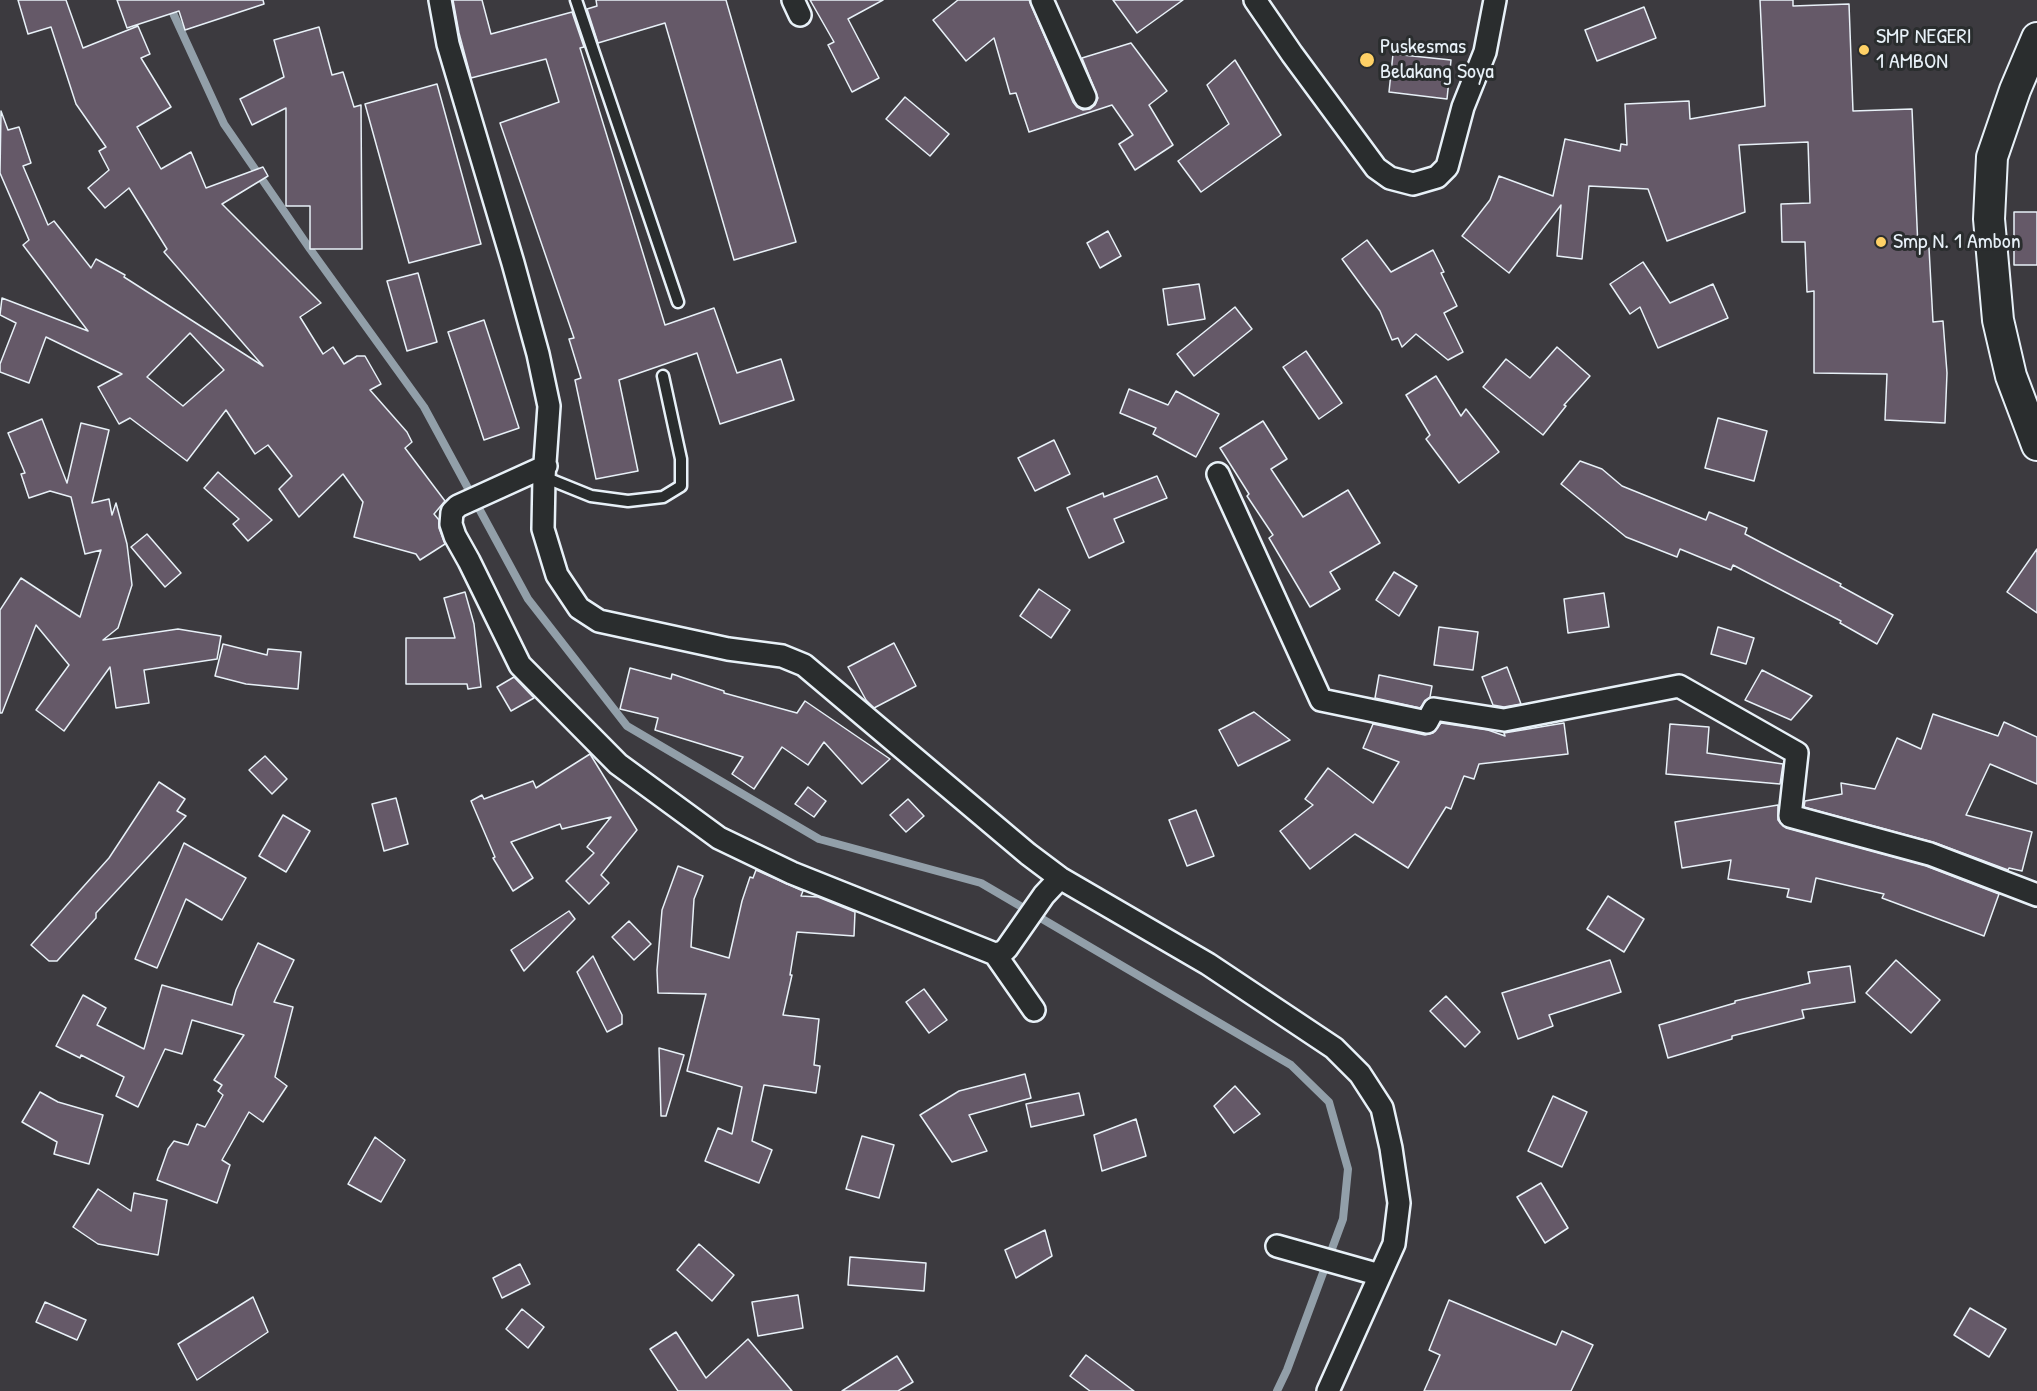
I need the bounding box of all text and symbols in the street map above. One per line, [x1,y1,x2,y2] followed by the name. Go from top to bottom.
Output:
[1876,24,1972,76] place label: SMP NEGERI 1 AMBON
[1380,34,1494,86] place label: Puskesmas Belakang Soya
[1857,43,1871,57] marker: SMP NEGERI 1 AMBON
[1358,51,1376,69] marker: Puskesmas Belakang Soya
[1893,229,2021,255] place label: Smp N. 1 Ambon
[1874,235,1888,249] marker: Smp N. 1 Ambon

